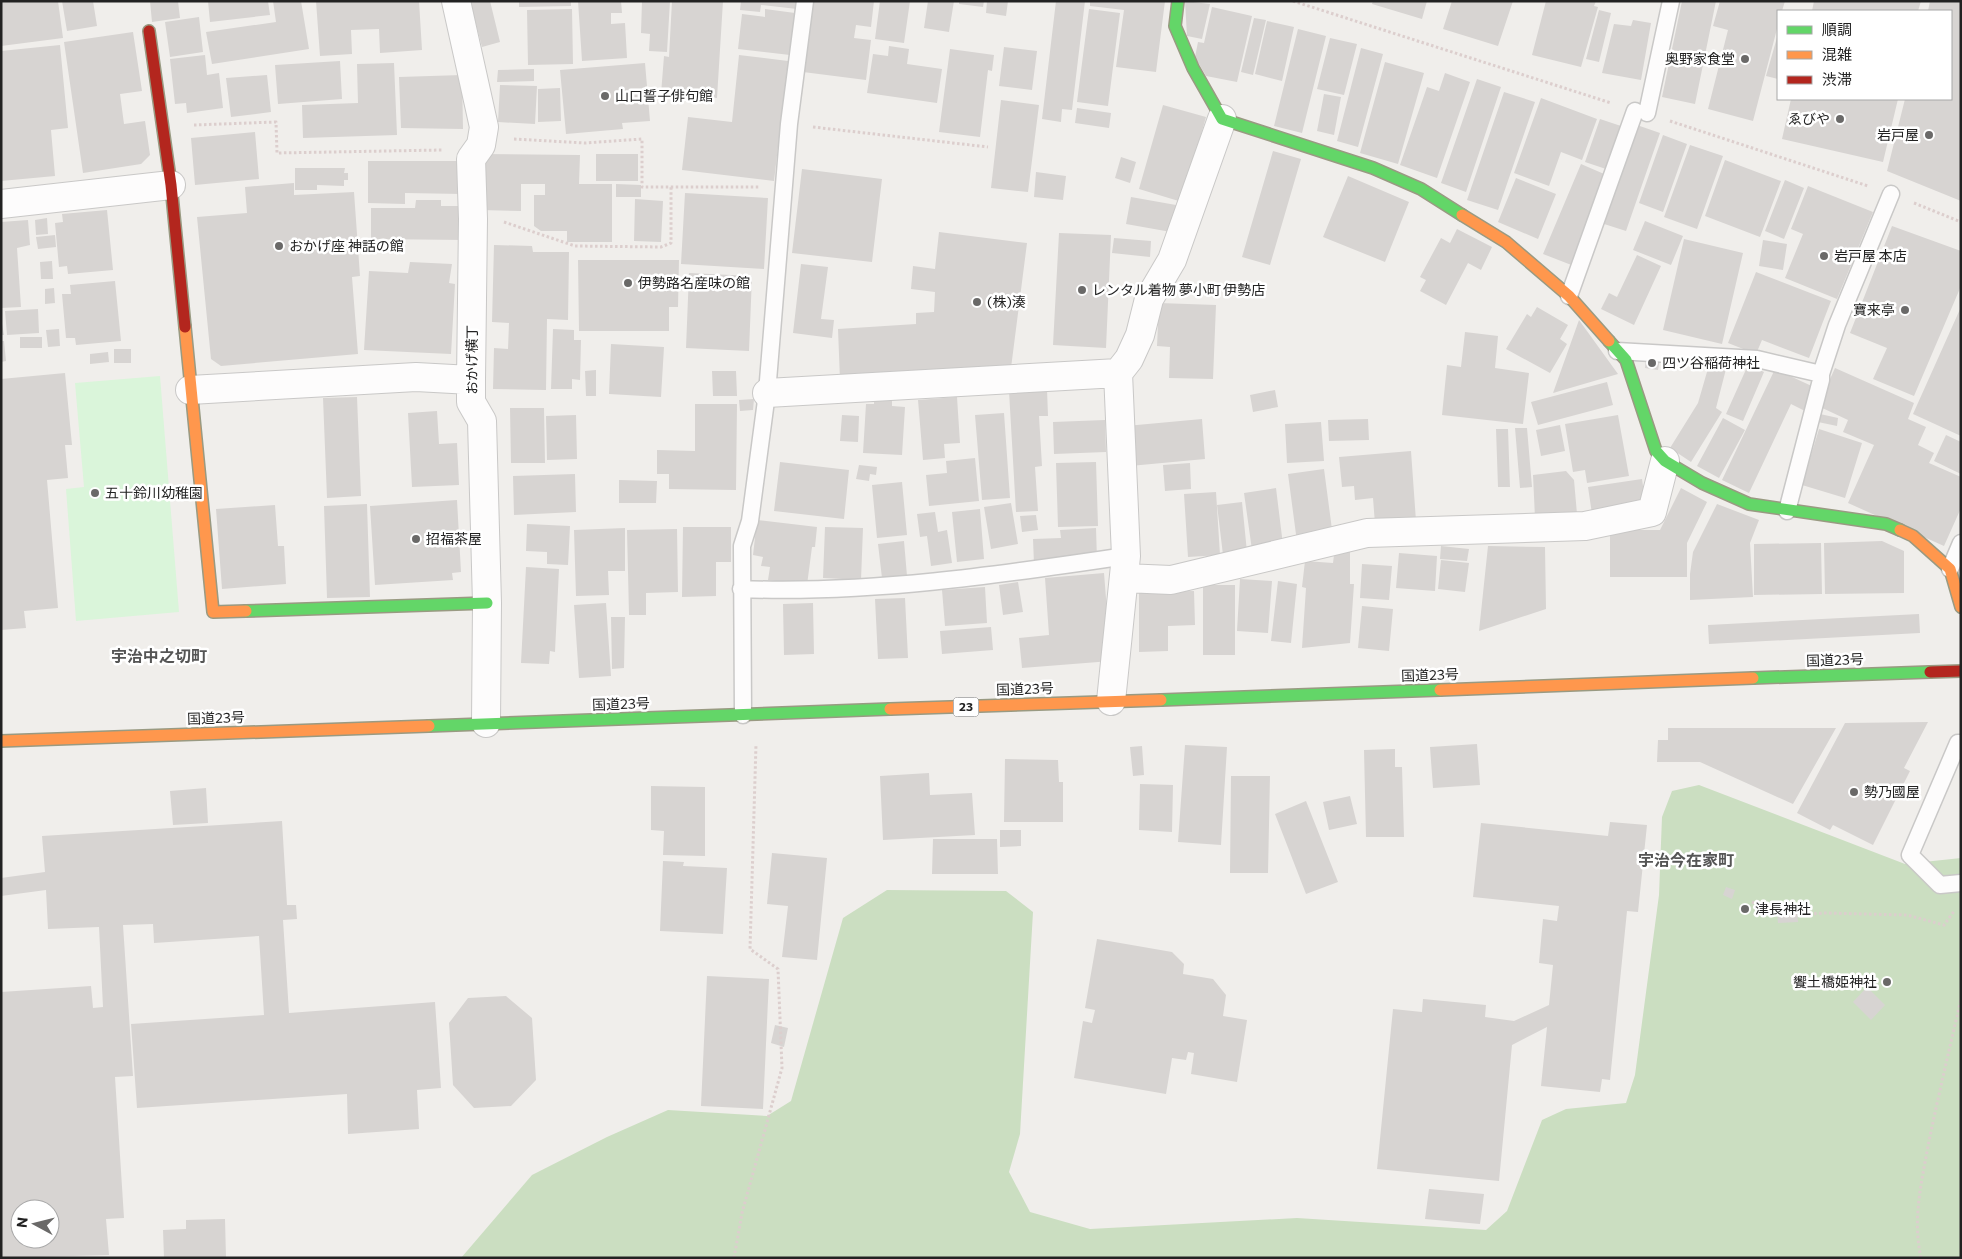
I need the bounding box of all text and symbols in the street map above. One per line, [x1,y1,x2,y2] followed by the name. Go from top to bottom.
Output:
[1777,10,1952,100] legend
[1822,20,1852,38] text: 順調
[1822,45,1852,63] text: 混雑
[1665,50,1735,67] place label: 奥野家食堂
[1739,53,1751,65] marker: 奥野家食堂
[1822,70,1852,88] text: 渋滞
[615,87,713,104] place label: 山口誓子俳句館
[599,90,611,102] marker: 山口誓子俳句館
[1788,110,1830,127] place label: ゑびや
[1834,113,1846,125] marker: ゑびや
[1877,126,1919,143] place label: 岩戸屋
[1923,129,1935,141] marker: 岩戸屋
[289,237,404,254] place label: おかげ座 神話の館
[273,240,285,252] marker: おかげ座 神話の館
[1834,247,1907,264] place label: 岩戸屋 本店
[1818,250,1830,262] marker: 岩戸屋 本店
[638,274,750,291] place label: 伊勢路名産味の館
[622,277,634,289] marker: 伊勢路名産味の館
[1092,281,1265,298] place label: レンタル着物 夢小町 伊勢店
[1076,284,1088,296] marker: レンタル着物 夢小町 伊勢店
[987,293,1026,310] place label: (株)湊
[971,296,983,308] marker: (株)湊
[1853,301,1895,318] place label: 寶来亭
[1899,304,1911,316] marker: 寶来亭
[463,325,480,395] street label: おかげ横丁
[1662,354,1760,371] place label: 四ツ谷稲荷神社
[1646,357,1658,369] marker: 四ツ谷稲荷神社
[105,484,203,501] place label: 五十鈴川幼稚園
[89,487,101,499] marker: 五十鈴川幼稚園
[426,530,482,547] place label: 招福茶屋
[410,533,422,545] marker: 招福茶屋
[111,646,207,665] district label: 宇治中之切町
[1806,650,1864,669] street label: 国道23号
[1401,665,1459,684] street label: 国道23号
[996,679,1054,698] street label: 国道23号
[592,694,650,713] street label: 国道23号
[954,698,978,716] road number: 23
[187,708,245,727] street label: 国道23号
[1864,783,1920,800] place label: 勢乃國屋
[1848,786,1860,798] marker: 勢乃國屋
[1638,850,1734,869] district label: 宇治今在家町
[1755,900,1811,917] place label: 津長神社
[1739,903,1751,915] marker: 津長神社
[1793,973,1877,990] place label: 饗土橋姫神社
[1881,976,1893,988] marker: 饗土橋姫神社
[10,1199,60,1249] north arrow
[13,1216,31,1229] text: N

